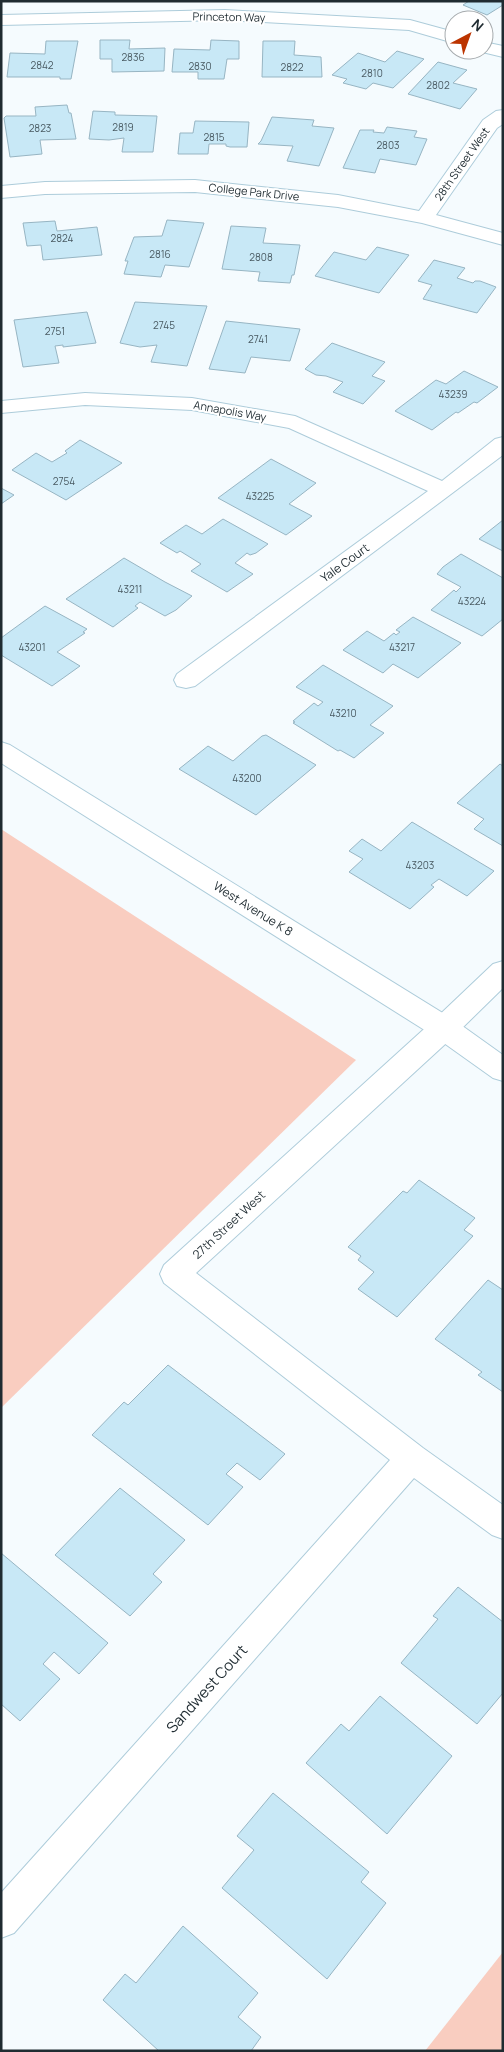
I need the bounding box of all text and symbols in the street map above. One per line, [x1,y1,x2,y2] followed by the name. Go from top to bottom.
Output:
[192,8,266,25] street label: Princeton Way
[444,10,494,60] north arrow
[468,14,488,35] text: N
[121,50,145,64] house number: 2836
[30,58,54,72] house number: 2842
[188,59,212,73] house number: 2830
[281,60,304,74] house number: 2822
[361,66,383,80] house number: 2810
[426,78,450,92] house number: 2802
[112,120,134,134] house number: 2819
[29,121,51,135] house number: 2823
[431,124,493,203] street label: 28th Street West
[203,130,225,144] house number: 2815
[376,138,400,152] house number: 2803
[208,179,301,204] street label: College Park Drive
[51,231,74,245] house number: 2824
[149,247,171,261] house number: 2816
[249,250,273,264] house number: 2808
[153,318,175,332] house number: 2745
[45,324,65,338] house number: 2751
[248,332,268,346] house number: 2741
[439,387,467,401] house number: 43239
[193,397,268,424] street label: Annapolis Way
[53,474,75,488] house number: 2754
[246,489,275,503] house number: 43225
[317,539,373,586] street label: Yale Court
[118,582,142,596] house number: 43211
[458,594,486,608] house number: 43224
[18,640,46,654] house number: 43201
[389,640,415,654] house number: 43217
[329,706,357,720] house number: 43210
[232,771,262,785] house number: 43200
[406,858,434,872] house number: 43203
[210,877,296,940] street label: West Avenue K 8
[189,1186,269,1263] street label: 27th Street West
[161,1640,252,1737] street label: Sandwest Court

